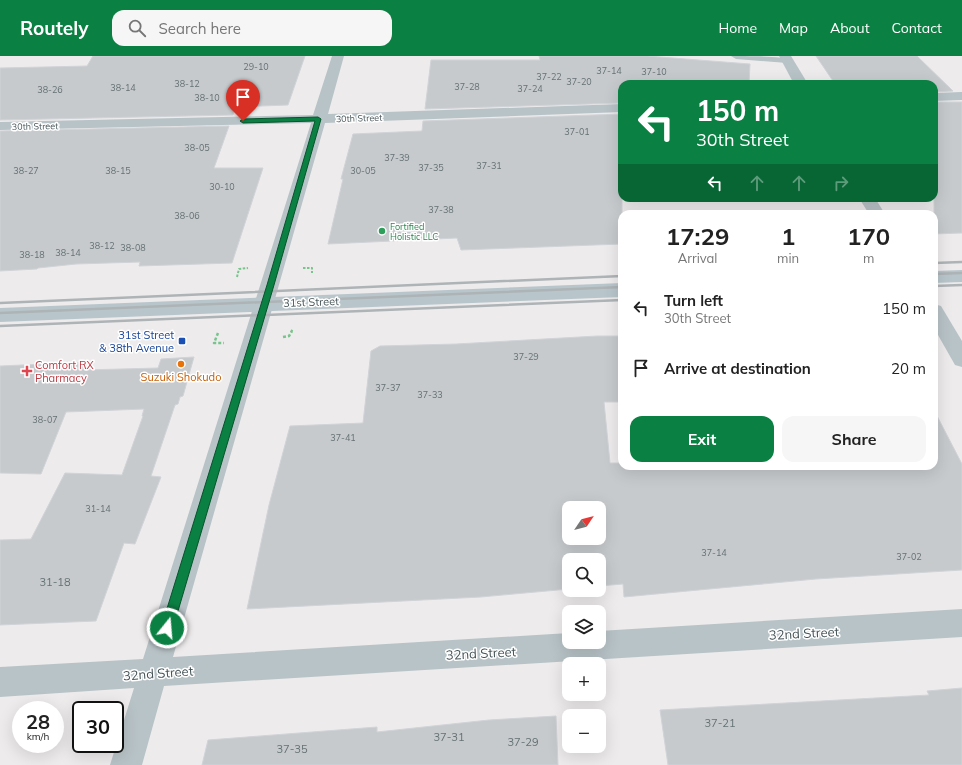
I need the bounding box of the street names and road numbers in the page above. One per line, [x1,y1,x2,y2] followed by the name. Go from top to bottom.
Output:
[336,112,382,124] street label: 30th Street
[12,120,58,132] street label: 30th Street
[283,294,339,310] street label: 31st Street
[768,623,840,643] street label: 32nd Street
[445,643,517,663] street label: 32nd Street
[122,663,194,683] street label: 32nd Street

